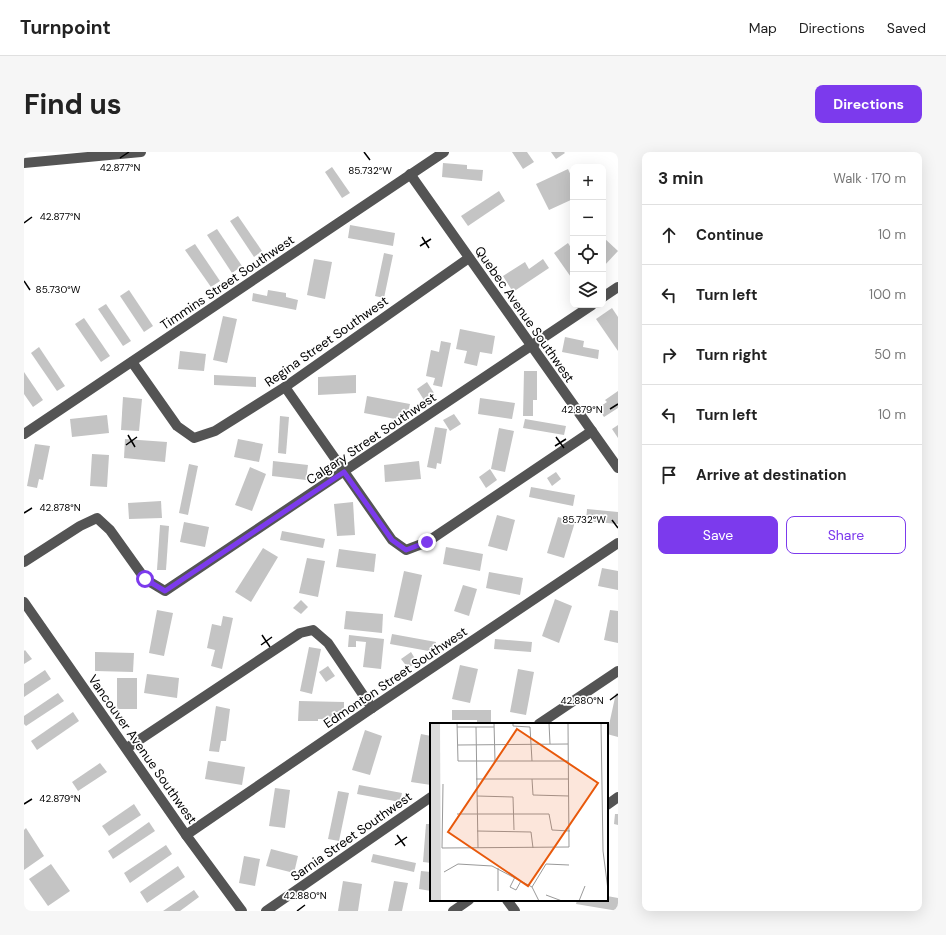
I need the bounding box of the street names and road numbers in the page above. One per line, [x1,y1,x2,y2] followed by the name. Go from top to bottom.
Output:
[157,231,298,334] street label: Timmins Street Southwest
[471,243,578,386] street label: Quebec Avenue Southwest
[261,292,391,391] street label: Regina Street Southwest
[303,389,439,488] street label: Calgary Street Southwest
[320,623,470,732] street label: Edmonton Street Southwest
[84,671,201,827] street label: Vancouver Avenue Southwest
[287,788,415,885] street label: Sarnia Street Southwest

